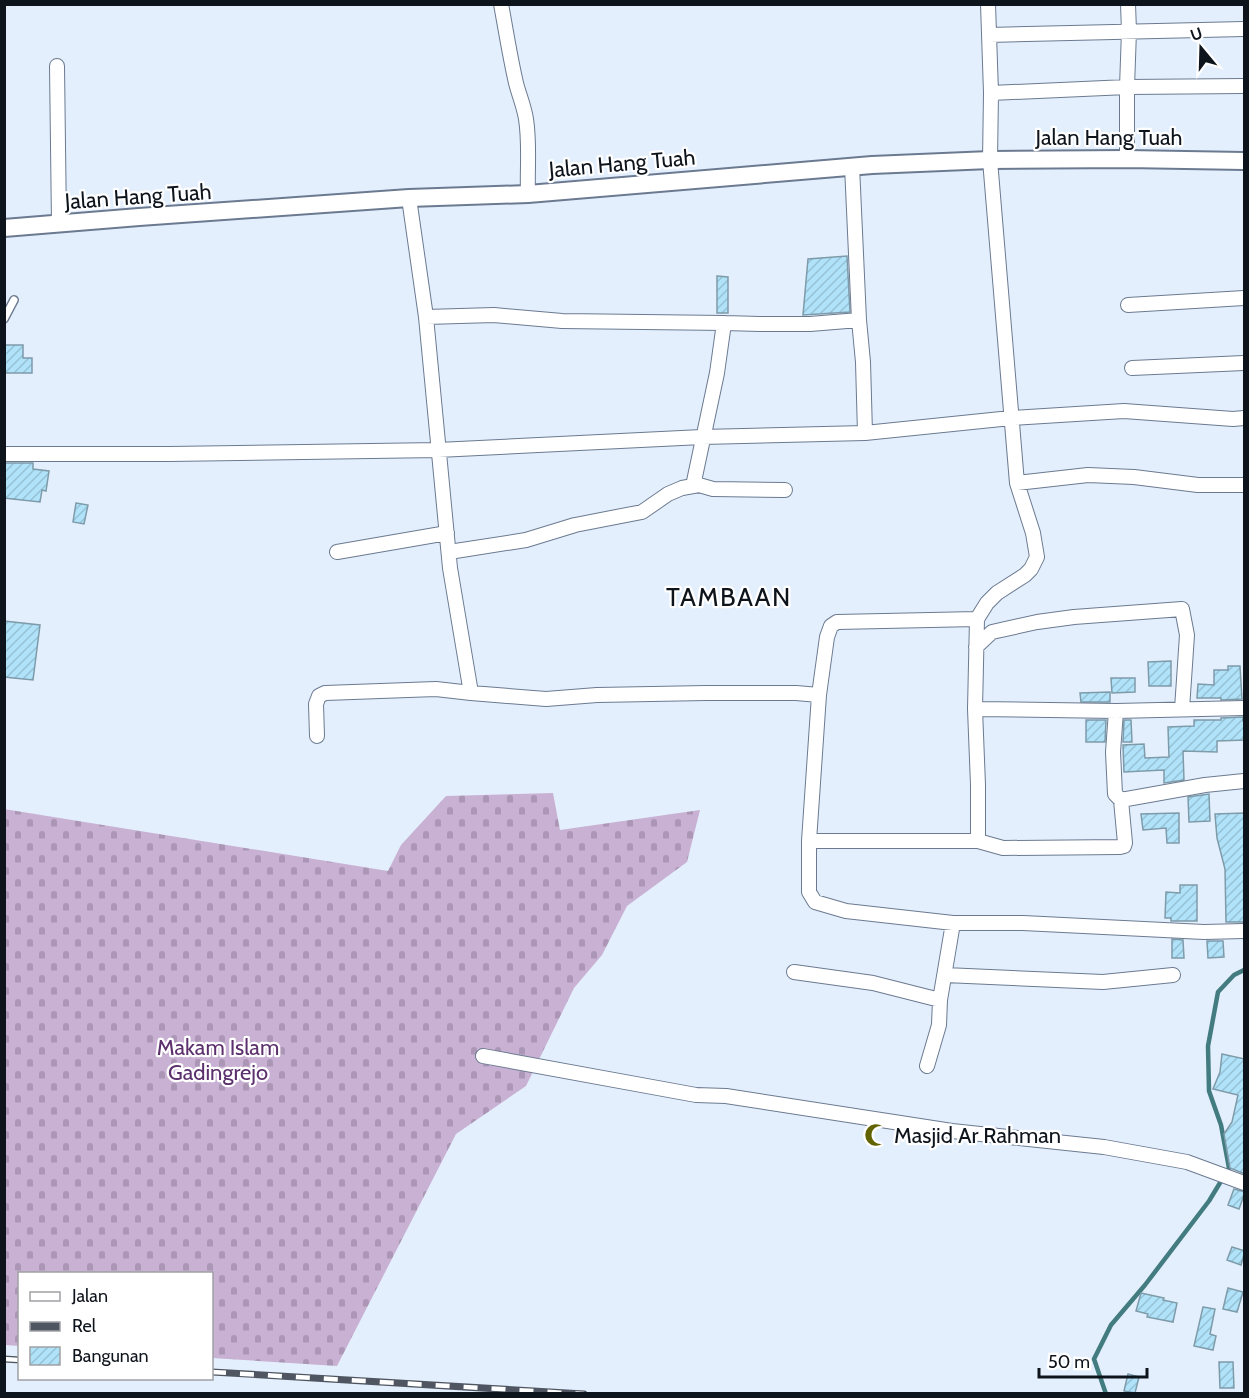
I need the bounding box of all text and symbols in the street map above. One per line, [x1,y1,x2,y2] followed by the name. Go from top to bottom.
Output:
[1171,18,1231,78] north arrow
[1188,23,1205,45] text: U
[1035,124,1182,151] street label: Jalan Hang Tuah
[547,144,696,183] street label: Jalan Hang Tuah
[63,178,212,215] street label: Jalan Hang Tuah
[666,581,792,613] district label: TAMBAAN
[157,1034,279,1086] park label: Makam Islam Gadingrejo
[863,1122,889,1148] mosque icon: Masjid Ar Rahman
[894,1122,1061,1149] place label: Masjid Ar Rahman
[18,1272,213,1380] legend
[71,1285,108,1307] text: Jalan
[72,1315,97,1337] text: Rel
[1039,1341,1147,1379] scale bar
[72,1345,149,1367] text: Bangunan
[1048,1351,1090,1373] text: 50 m

